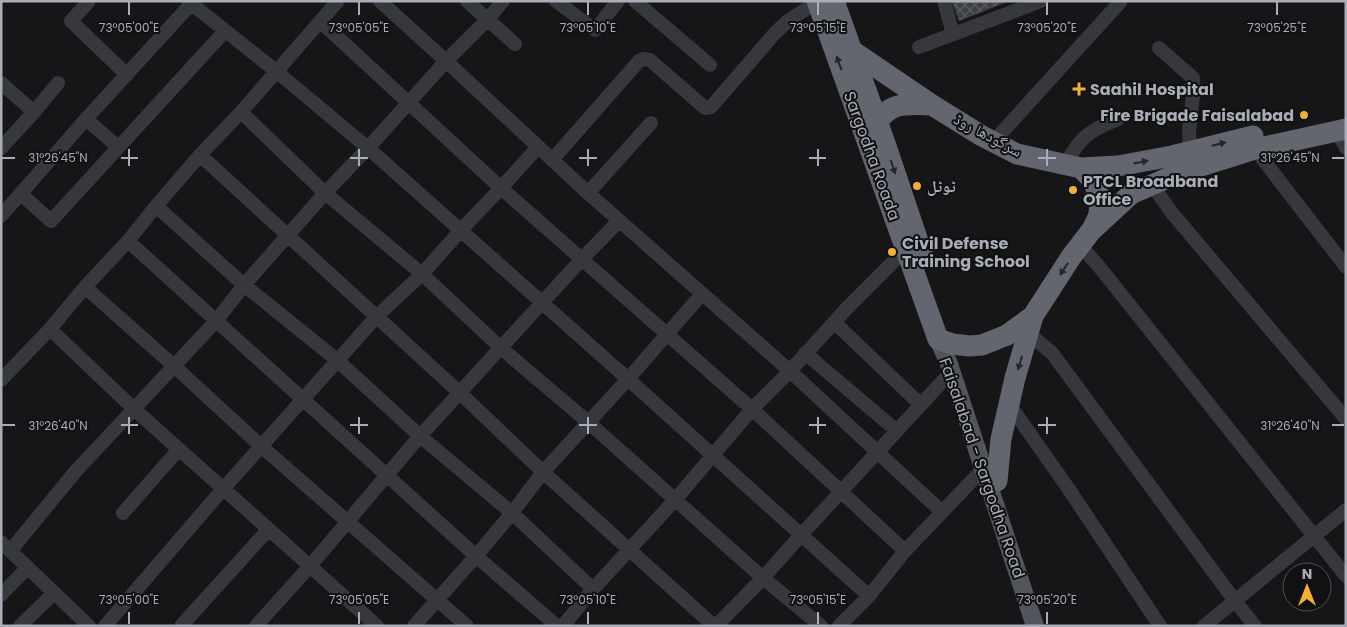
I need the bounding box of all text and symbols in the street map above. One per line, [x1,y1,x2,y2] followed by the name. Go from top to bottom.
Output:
[99,19,159,36] text: 73°05'00"E
[329,19,389,36] text: 73°05'05"E
[560,19,616,36] text: 73°05'10"E
[790,19,846,36] text: 73°05'15"E
[1017,19,1077,36] text: 73°05'20"E
[1247,19,1307,36] text: 73°05'25"E
[835,55,843,70] one-way arrow
[1090,78,1214,101] place label: Saahil Hospital
[1072,82,1086,96] marker: Saahil Hospital
[838,88,906,224] street label: Sargodha Roada
[1100,104,1294,127] place label: Fire Brigade Faisalabad
[950,107,1026,163] street label: سرگودھا روڈ
[1298,109,1310,121] marker: Fire Brigade Faisalabad
[1211,140,1226,148] one-way arrow
[28,149,88,166] text: 31°26'45"N
[1260,149,1320,166] text: 31°26'45"N
[1133,158,1148,166] one-way arrow
[890,160,897,175] one-way arrow
[1083,170,1218,211] place label: PTCL Broadband Office
[927,175,956,198] place label: ٹوٹل
[911,180,923,192] marker: ٹوٹل
[1067,184,1079,196] marker: PTCL Broadband Office
[902,232,1030,273] place label: Civil Defense Training School
[886,246,898,258] marker: Civil Defense Training School
[1059,262,1068,275] one-way arrow
[933,355,1031,581] street label: Faisalabad - Sargodha Road
[1015,355,1023,370] one-way arrow
[28,417,88,434] text: 31°26'40"N
[1260,417,1320,434] text: 31°26'40"N
[1282,562,1332,612] north arrow
[1302,564,1312,584] text: N
[99,591,159,608] text: 73°05'00"E
[329,591,389,608] text: 73°05'05"E
[560,591,616,608] text: 73°05'10"E
[790,591,846,608] text: 73°05'15"E
[1017,591,1077,608] text: 73°05'20"E

